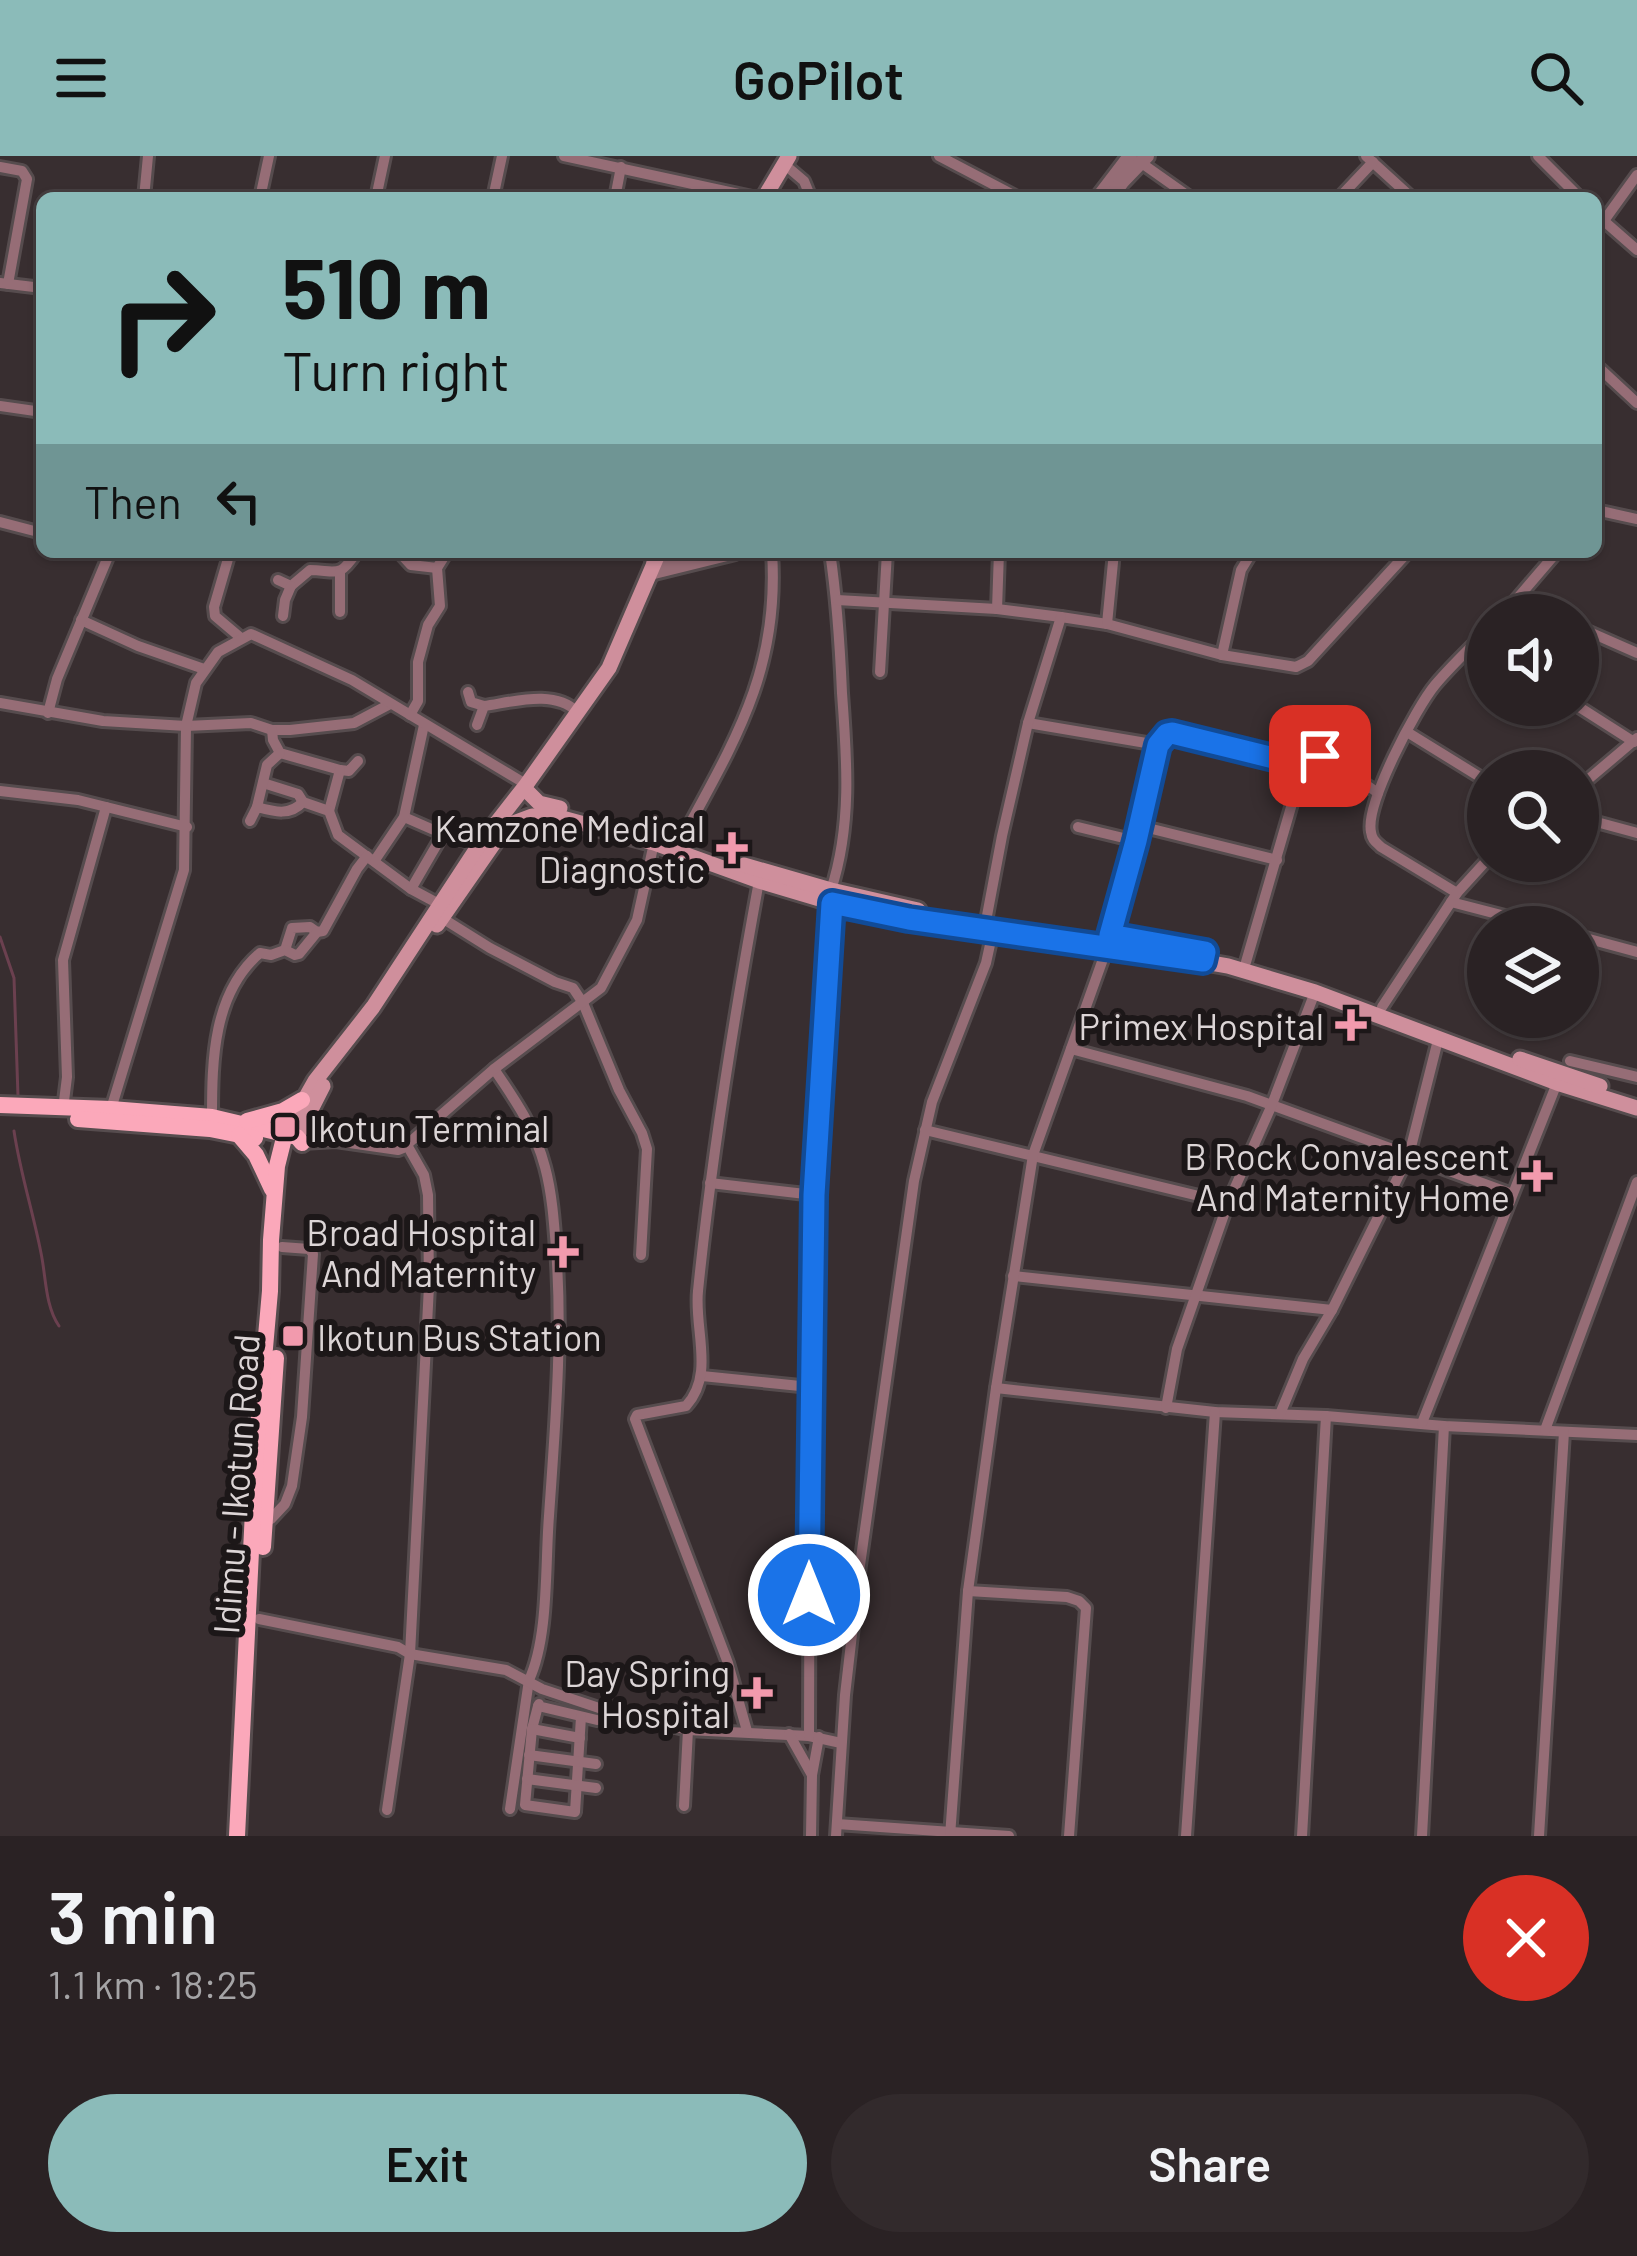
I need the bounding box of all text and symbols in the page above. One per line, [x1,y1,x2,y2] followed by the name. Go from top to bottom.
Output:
[48,45,114,111] icon: menu
[1523,45,1589,111] icon: search
[733,46,904,111] text: GoPilot
[282,235,491,336] text: 510 m
[84,240,240,396] icon: right
[282,337,510,402] text: Turn right
[206,468,272,534] icon: left
[84,474,182,528] text: Then
[1467,594,1599,1038] map controls
[1467,594,1599,726] button: sound
[1269,705,1371,807] pin
[1287,723,1353,789] icon: arrive
[1467,750,1599,882] button: search
[434,806,705,890] place label: Kamzone Medical Diagnostic
[716,832,748,864] marker: Kamzone Medical Diagnostic
[1467,906,1599,1038] button: layers
[1079,1004,1324,1047] place label: Primex Hospital
[1335,1009,1367,1041] marker: Primex Hospital
[309,1106,549,1149] place label: Ikotun Terminal
[272,1114,298,1140] marker: Ikotun Terminal
[1184,1134,1510,1218] place label: B Rock Convalescent And Maternity Home
[1521,1160,1553,1192] marker: B Rock Convalescent And Maternity Home
[306,1210,536,1294] place label: Broad Hospital And Maternity
[547,1236,579,1268] marker: Broad Hospital And Maternity
[317,1315,602,1358] place label: Ikotun Bus Station
[280,1323,306,1349] marker: Ikotun Bus Station
[203,1333,267,1635] street label: Idimu - Ikotun Road
[746,1532,872,1658] position arrow
[564,1651,730,1735] place label: Day Spring Hospital
[741,1677,773,1709] marker: Day Spring Hospital
[48,1872,218,1958] text: 3 min
[1463,1875,1589,2001] button: close
[48,1960,258,2007] text: 1.1 km · 18:25
[48,2094,807,2232] button: Exit
[831,2094,1589,2232] button: Share

